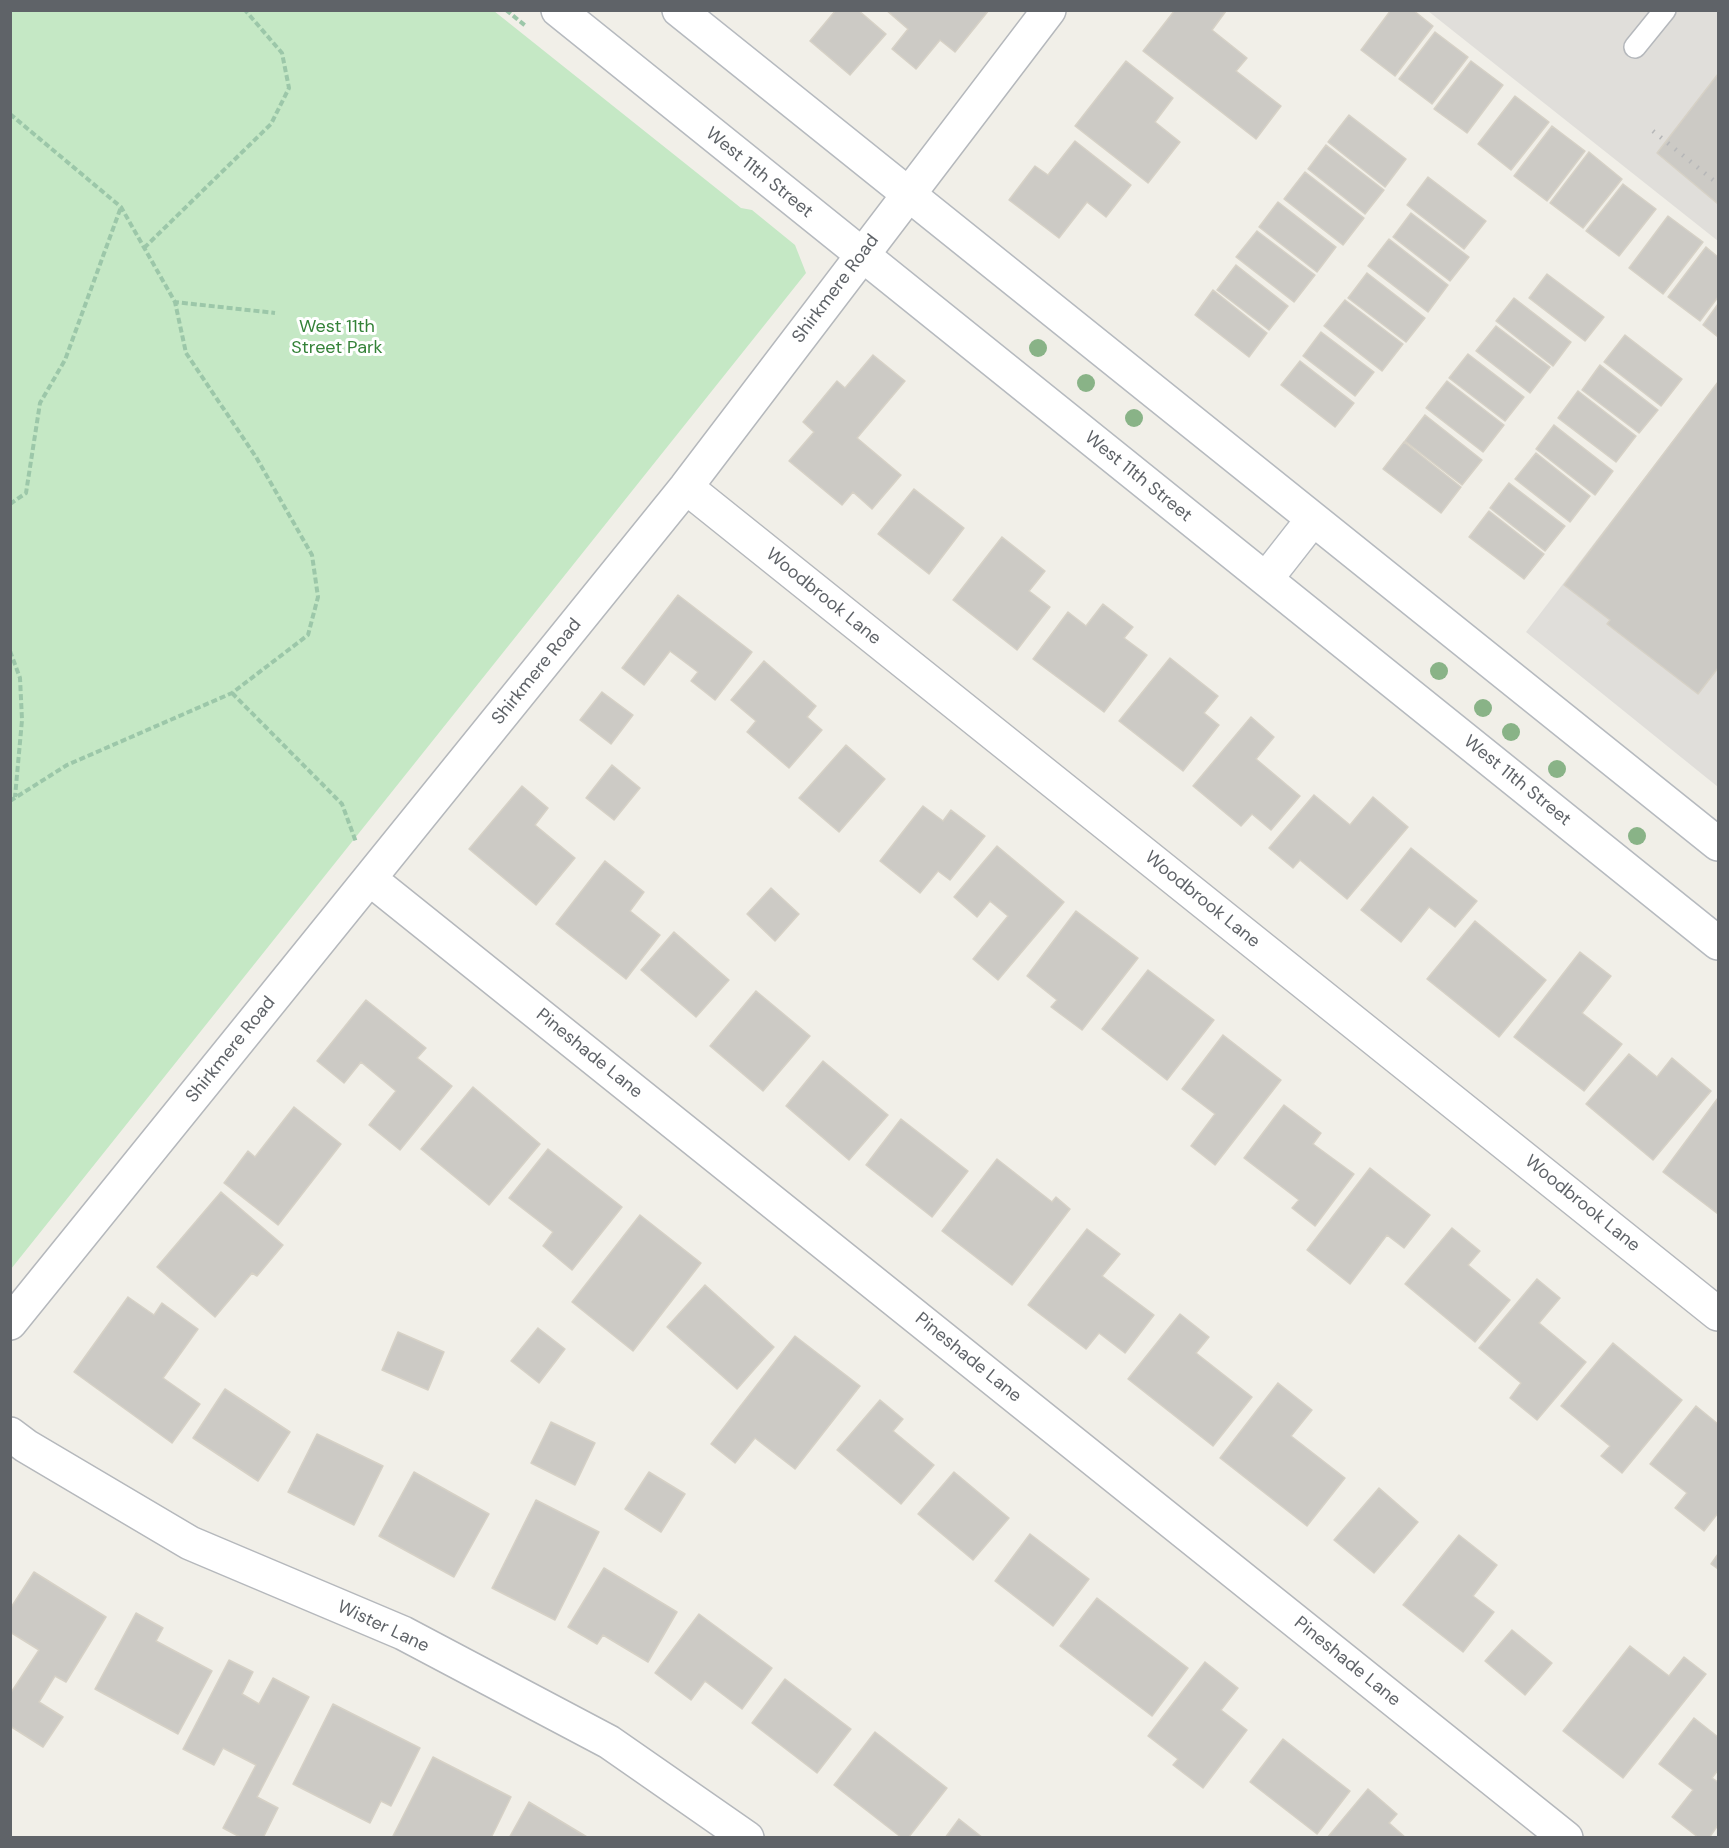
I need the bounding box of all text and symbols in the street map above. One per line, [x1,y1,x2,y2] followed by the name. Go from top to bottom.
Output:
[701,123,817,223] street label: West 11th Street
[788,230,884,348] street label: Shirkmere Road
[291,316,383,358] park label: West 11th Street Park
[1080,427,1196,527] street label: West 11th Street
[761,544,885,650] street label: Woodbrook Lane
[488,615,586,729] street label: Shirkmere Road
[1459,731,1575,831] street label: West 11th Street
[1140,847,1264,953] street label: Woodbrook Lane
[182,993,280,1107] street label: Shirkmere Road
[531,1005,647,1103] street label: Pineshade Lane
[1520,1151,1644,1257] street label: Woodbrook Lane
[910,1309,1026,1407] street label: Pineshade Lane
[334,1596,432,1658] street label: Wister Lane
[1289,1613,1405,1711] street label: Pineshade Lane

